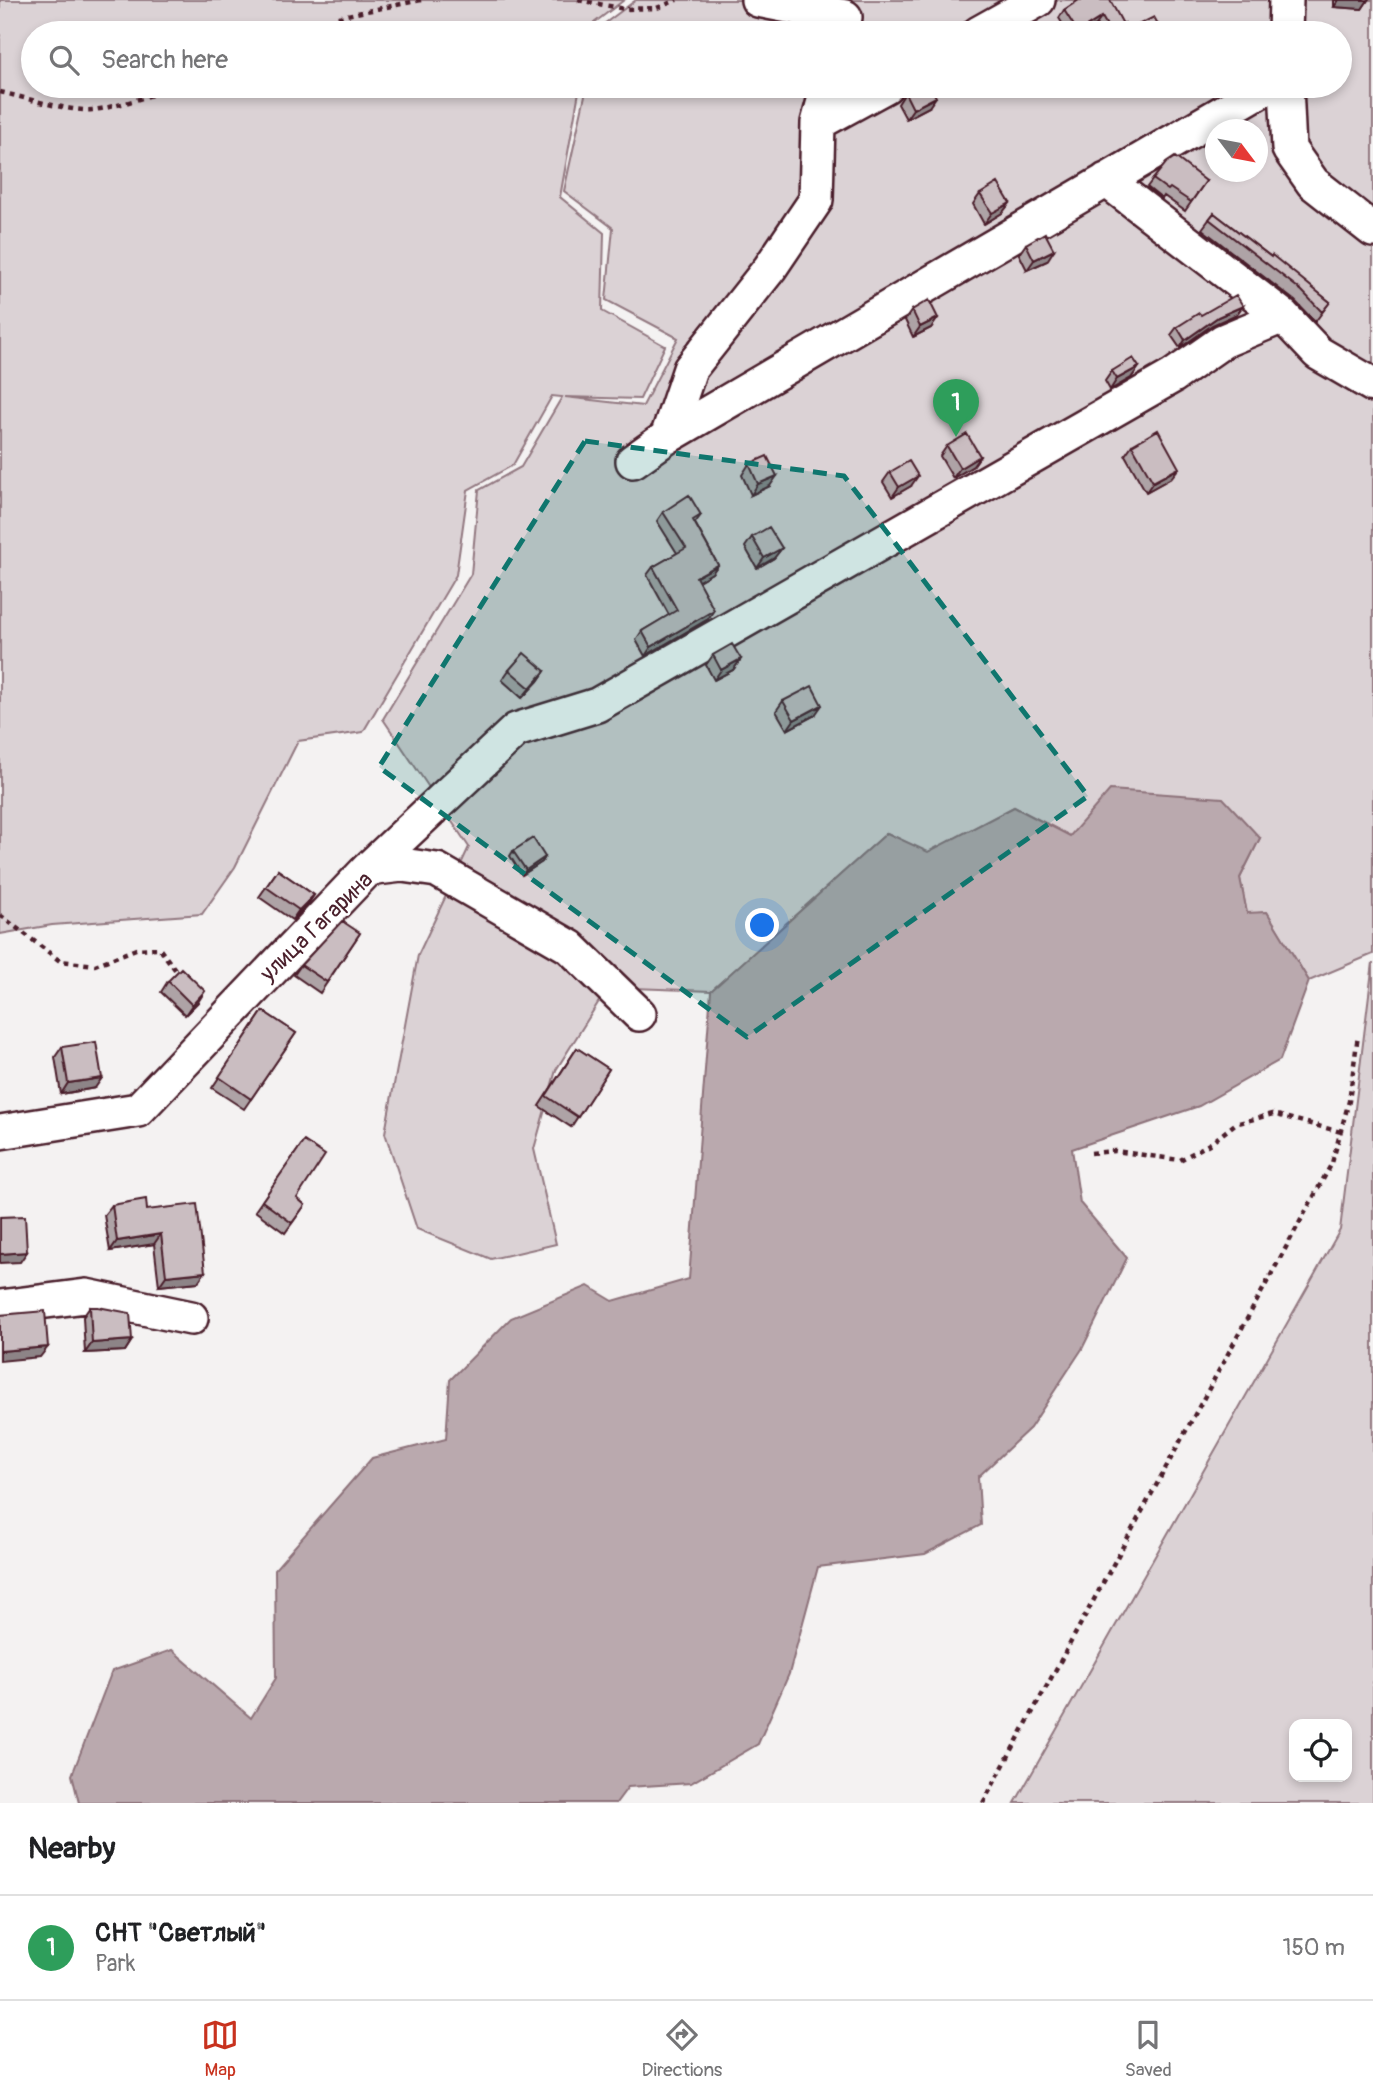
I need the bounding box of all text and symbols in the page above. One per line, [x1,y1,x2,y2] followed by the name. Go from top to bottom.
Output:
[21,21,1352,98] search box
[45,41,83,79] icon: search
[101,44,228,76] text: Search here
[1205,119,1268,182] north arrow
[933,379,979,437] pin: 1
[253,865,379,988] street label: улица Гагарина
[745,908,779,942] your location
[1289,1719,1352,1782] map controls
[1289,1719,1352,1782] button: locate
[28,1830,115,1867] text: Nearby
[95,1917,266,1949] text: СНТ "Светлый"
[47,1933,56,1962] text: 1
[1282,1933,1345,1962] text: 150 m
[95,1949,135,1978] text: Park
[201,2016,239,2082] tab: Map
[642,2016,722,2082] tab: Directions
[1125,2016,1172,2082] tab: Saved

